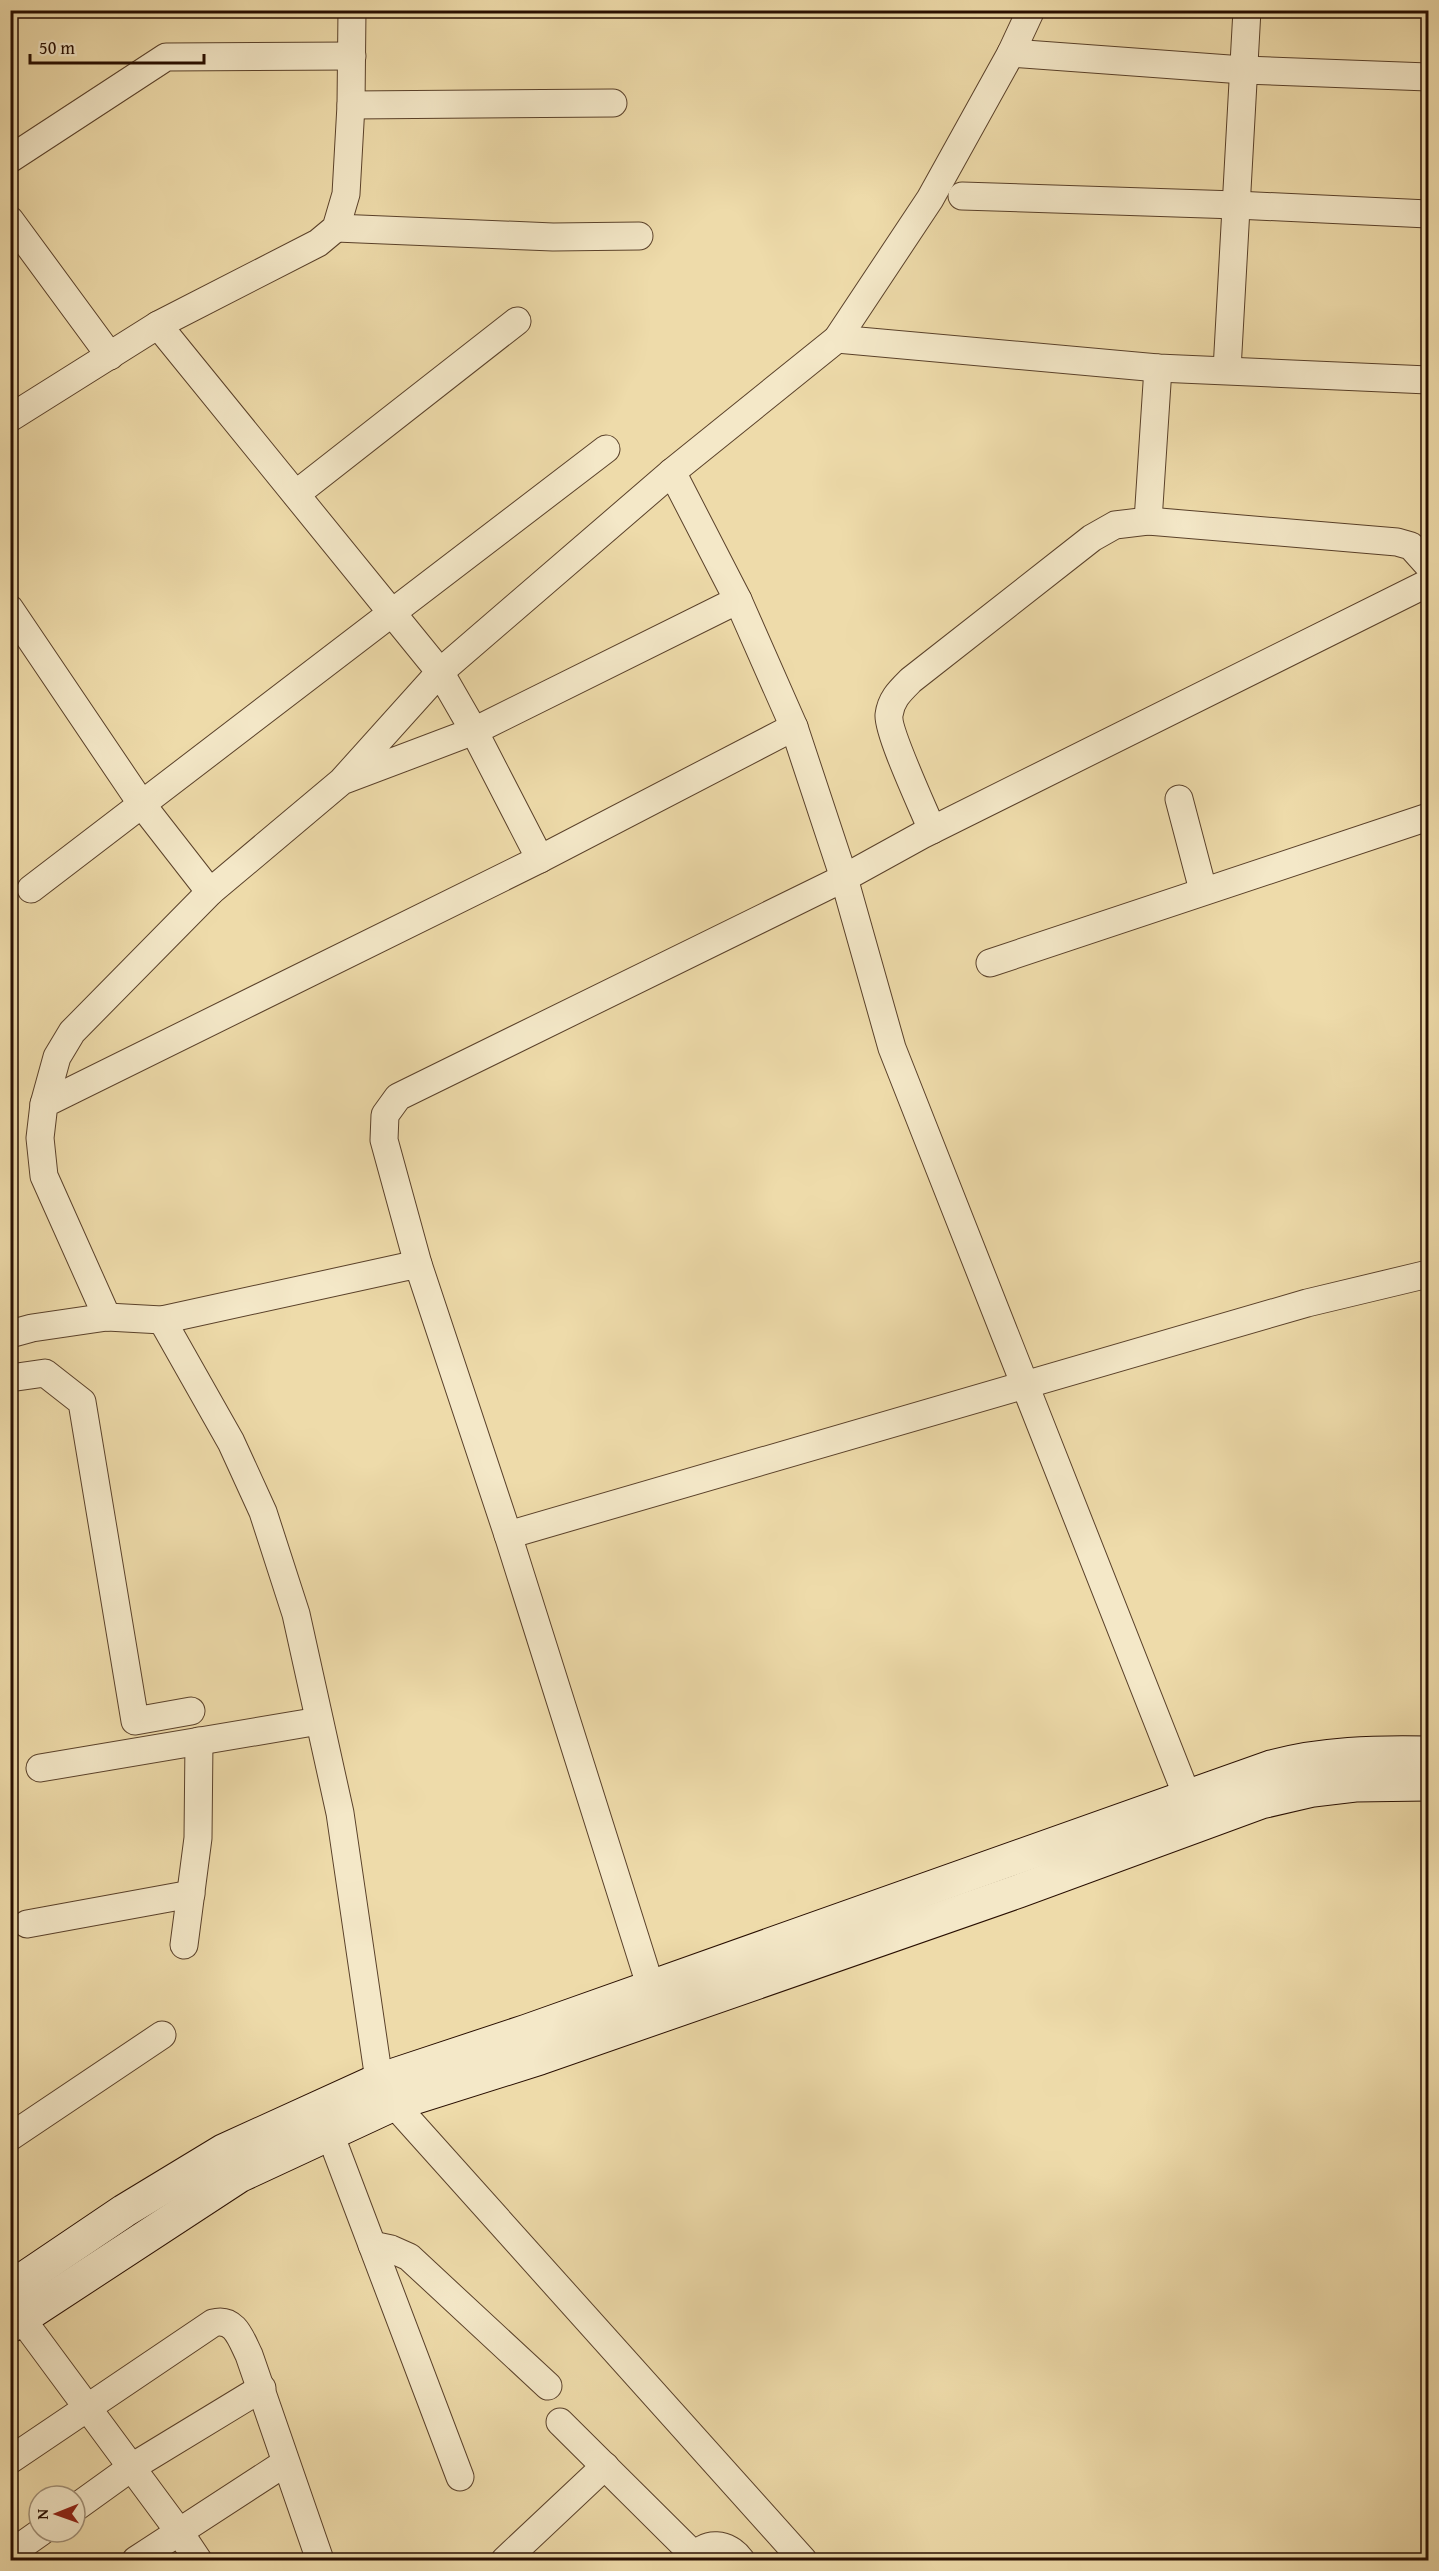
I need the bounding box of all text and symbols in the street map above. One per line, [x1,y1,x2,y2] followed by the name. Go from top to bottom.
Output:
[30,27,204,65] scale bar
[39,34,75,61] text: 50 m
[27,2484,87,2544] north arrow
[30,2508,54,2520] text: N

